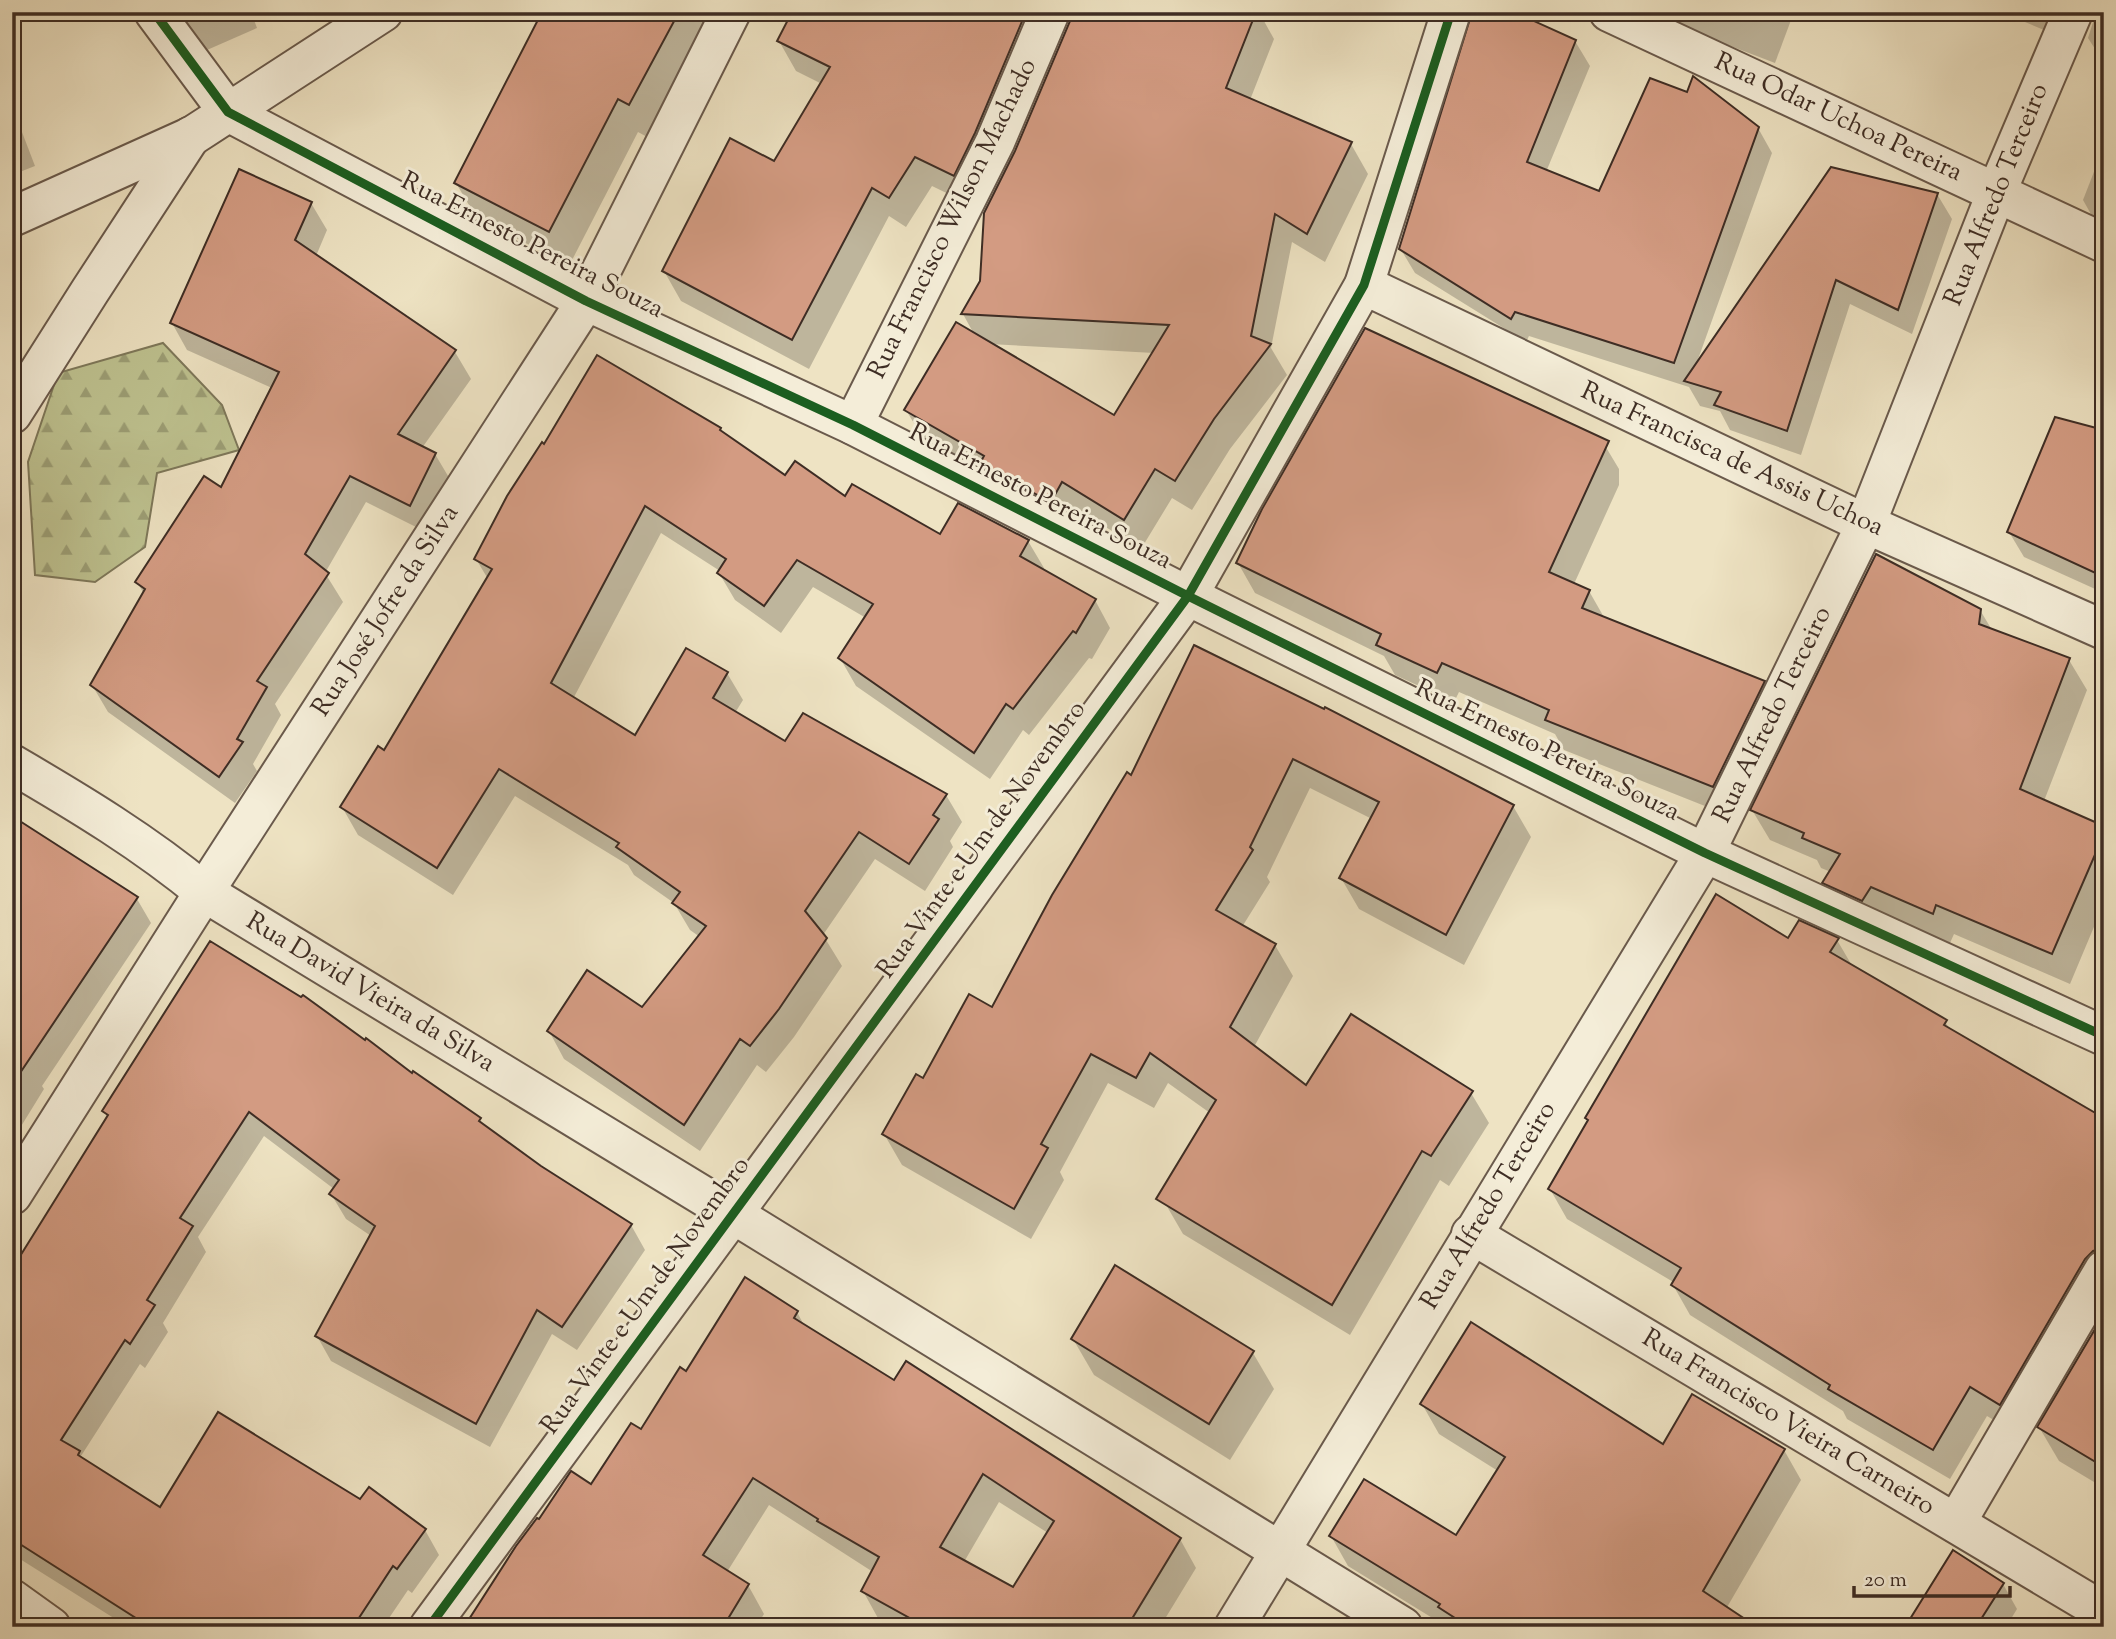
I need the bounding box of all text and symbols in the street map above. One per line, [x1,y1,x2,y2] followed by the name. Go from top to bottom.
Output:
[1708,44,1968,192] street label: Rua Odar Uchoa Pereira
[859,53,1047,385] street label: Rua Francisco Wilson Machado
[1936,78,2058,312] street label: Rua Alfredo Terceiro
[394,164,670,328] street label: Rua Ernesto Pereira Souza
[1574,373,1890,547] street label: Rua Francisca de Assis Uchoa
[902,415,1178,579] street label: Rua Ernesto Pereira Souza
[304,498,468,724] street label: Rua José Jofre da Silva
[1704,600,1842,830] street label: Rua Alfredo Terceiro
[1408,671,1686,831] street label: Rua Ernesto Pereira Souza
[869,694,1095,986] street label: Rua Vinte e Um de Novembro
[238,904,502,1082] street label: Rua David Vieira da Silva
[1412,1095,1566,1317] street label: Rua Alfredo Terceiro
[533,1150,759,1442] street label: Rua Vinte e Um de Novembro
[1635,1321,1941,1525] street label: Rua Francisco Vieira Carneiro
[1854,1555,2009,1599] scale bar
[1864,1566,1907,1596] text: 20 m

